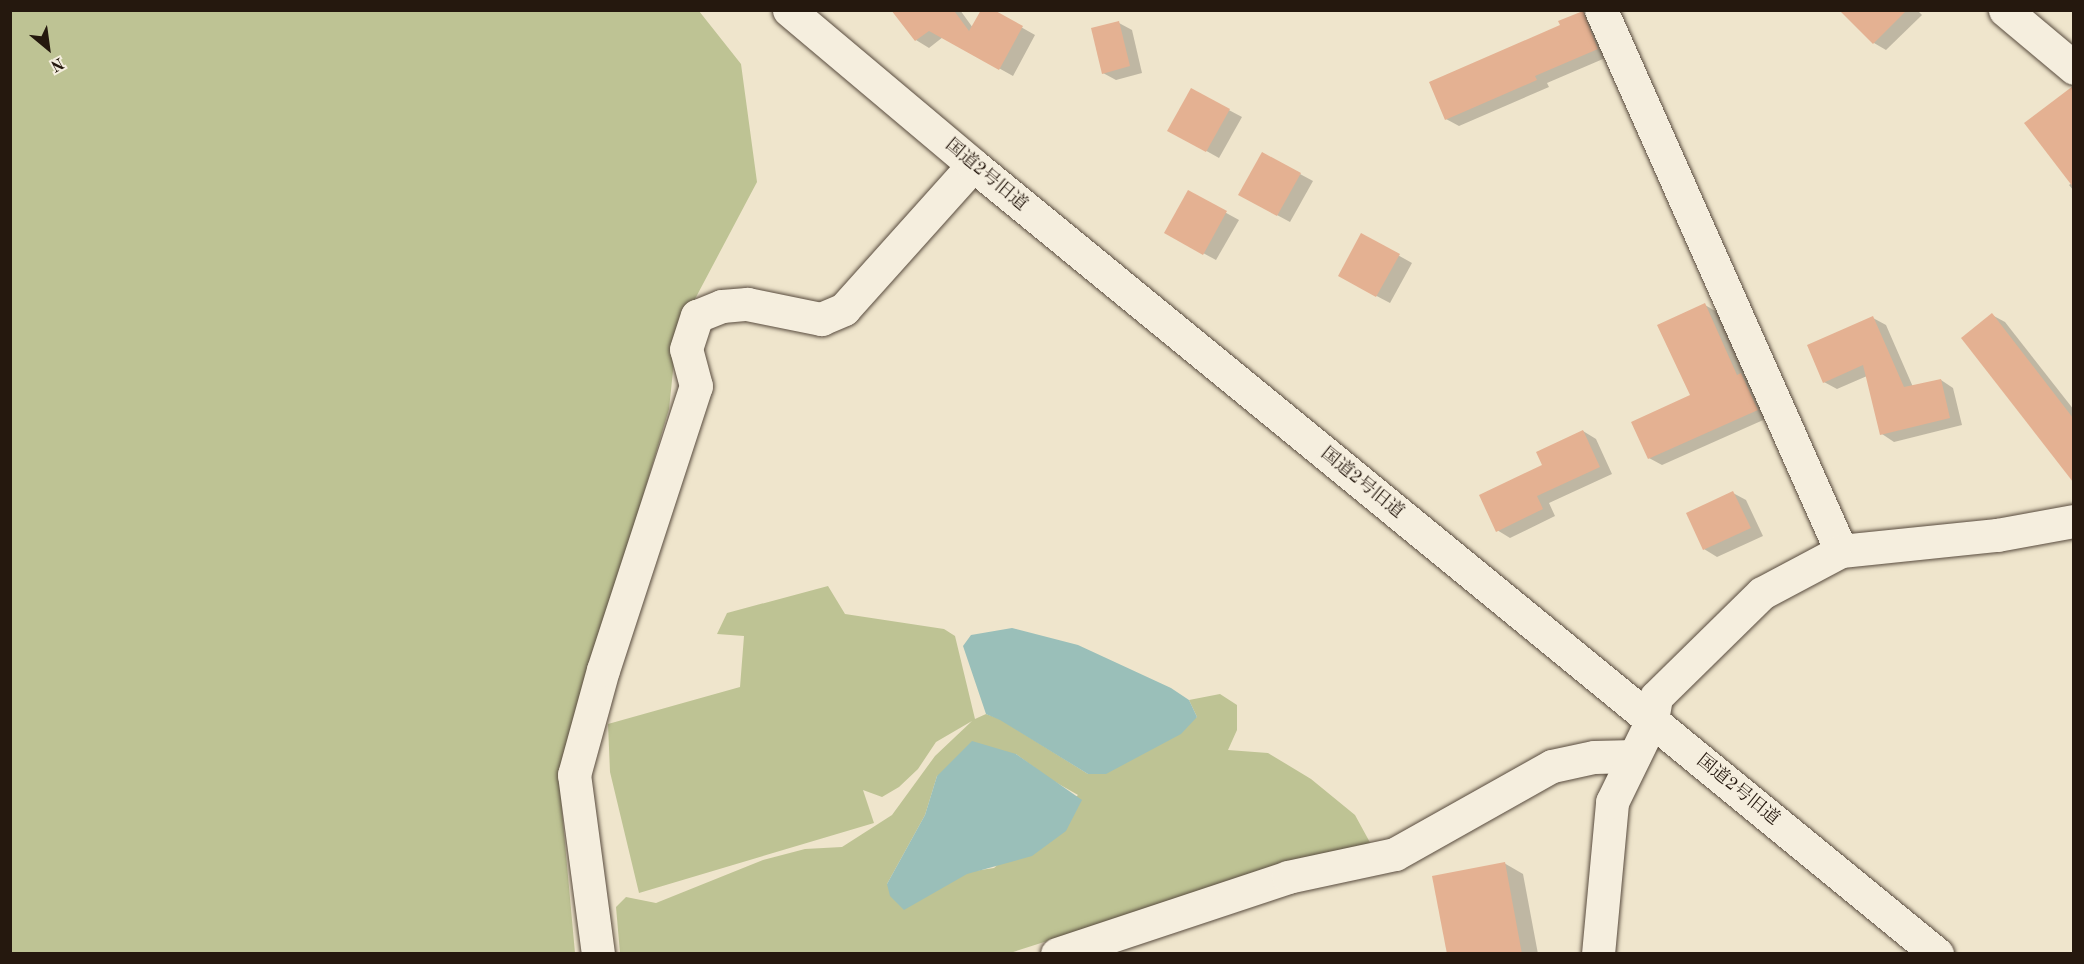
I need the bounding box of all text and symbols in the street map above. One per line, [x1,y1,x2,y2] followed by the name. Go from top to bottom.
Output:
[18,18,78,78] north arrow
[48,54,66,74] text: N
[941,134,1031,216] street label: 国道2号旧道
[1316,443,1408,523] street label: 国道2号旧道
[1692,750,1784,830] street label: 国道2号旧道

